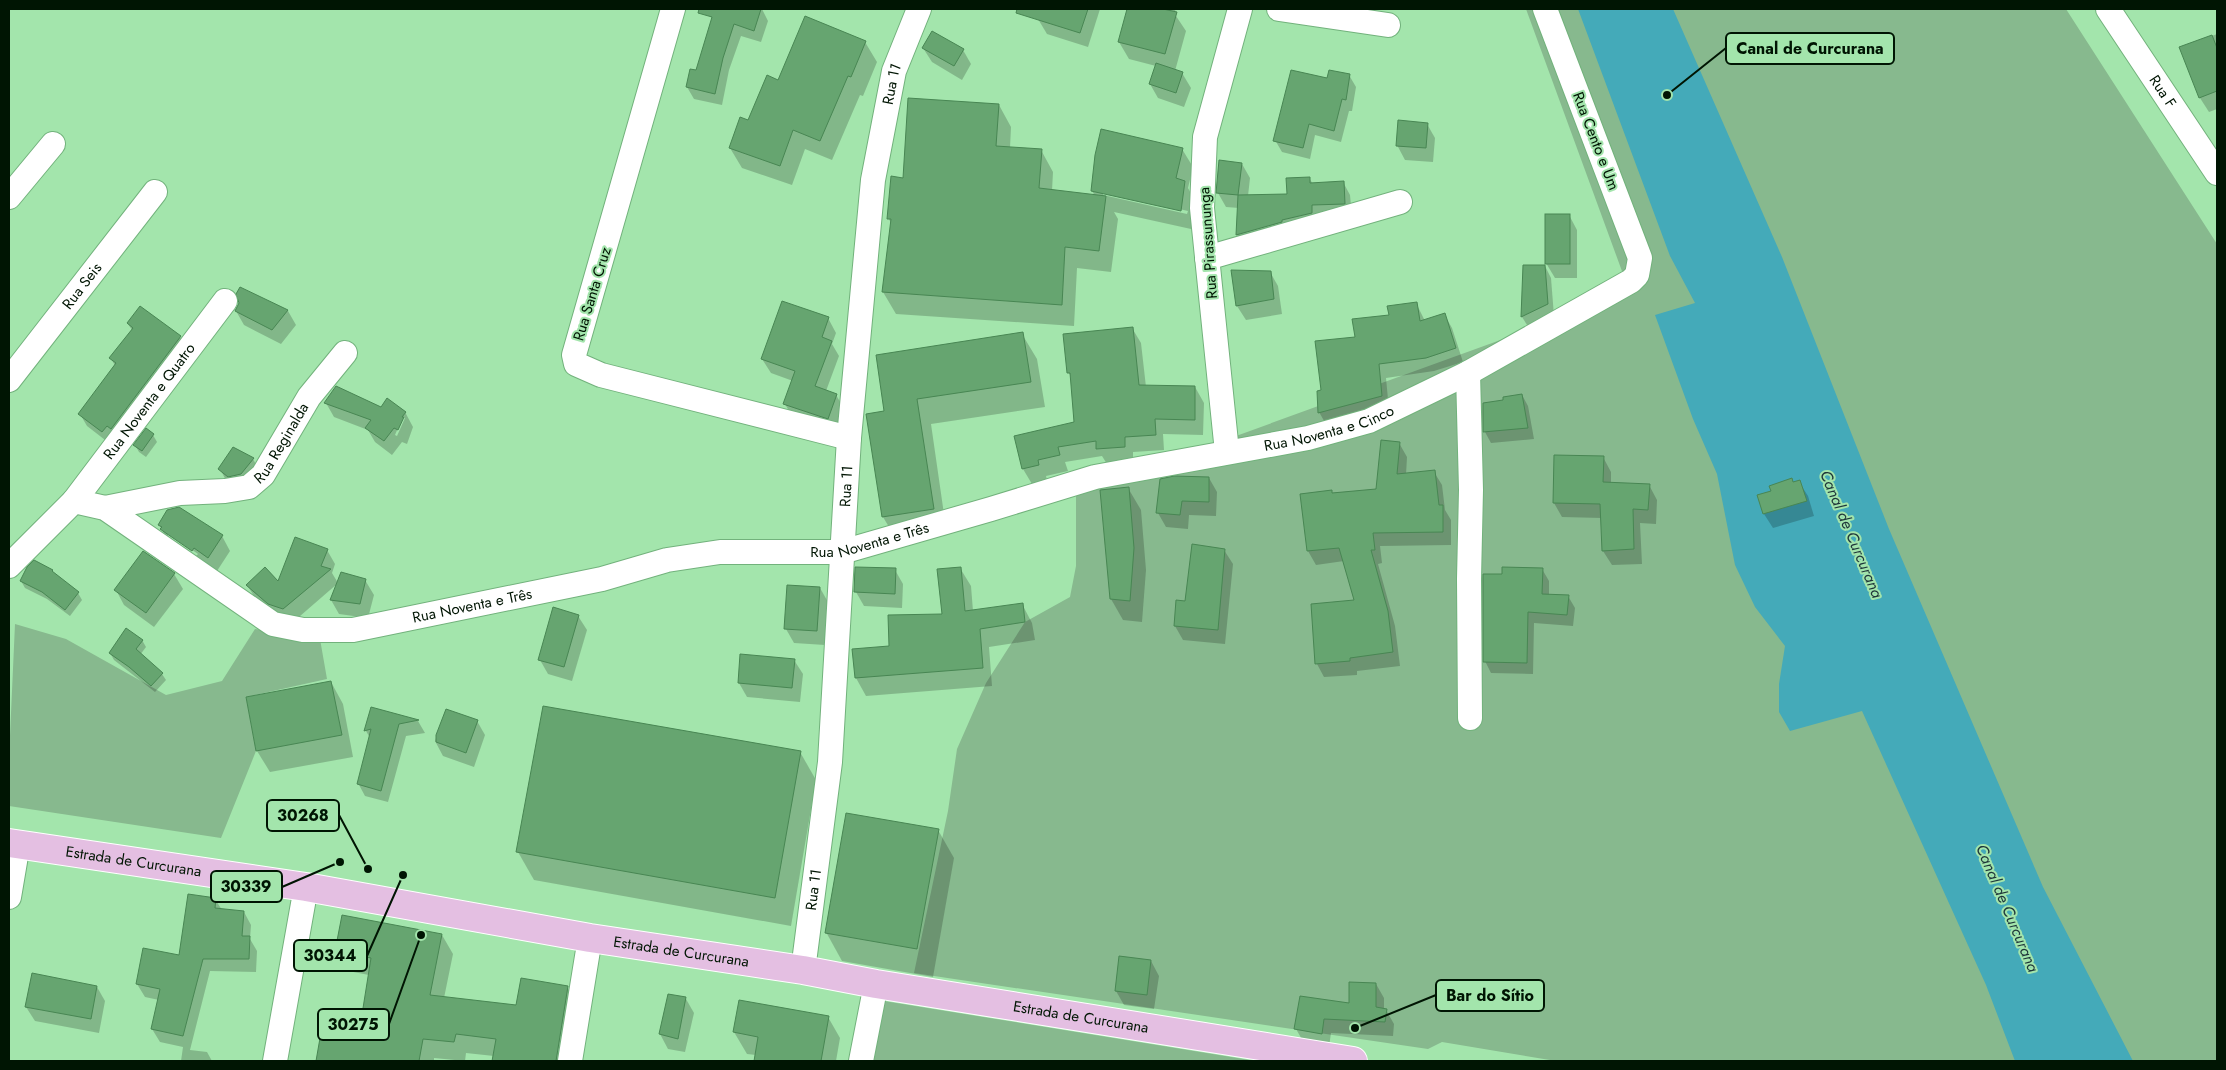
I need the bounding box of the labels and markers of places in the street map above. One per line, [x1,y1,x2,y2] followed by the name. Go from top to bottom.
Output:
[1726,33,1894,64] callout: Canal de Curcurana
[267,800,339,831] callout: 30268
[211,871,282,902] callout: 30339
[294,940,367,971] callout: 30344
[1436,980,1544,1011] callout: Bar do Sítio
[318,1009,389,1040] callout: 30275

